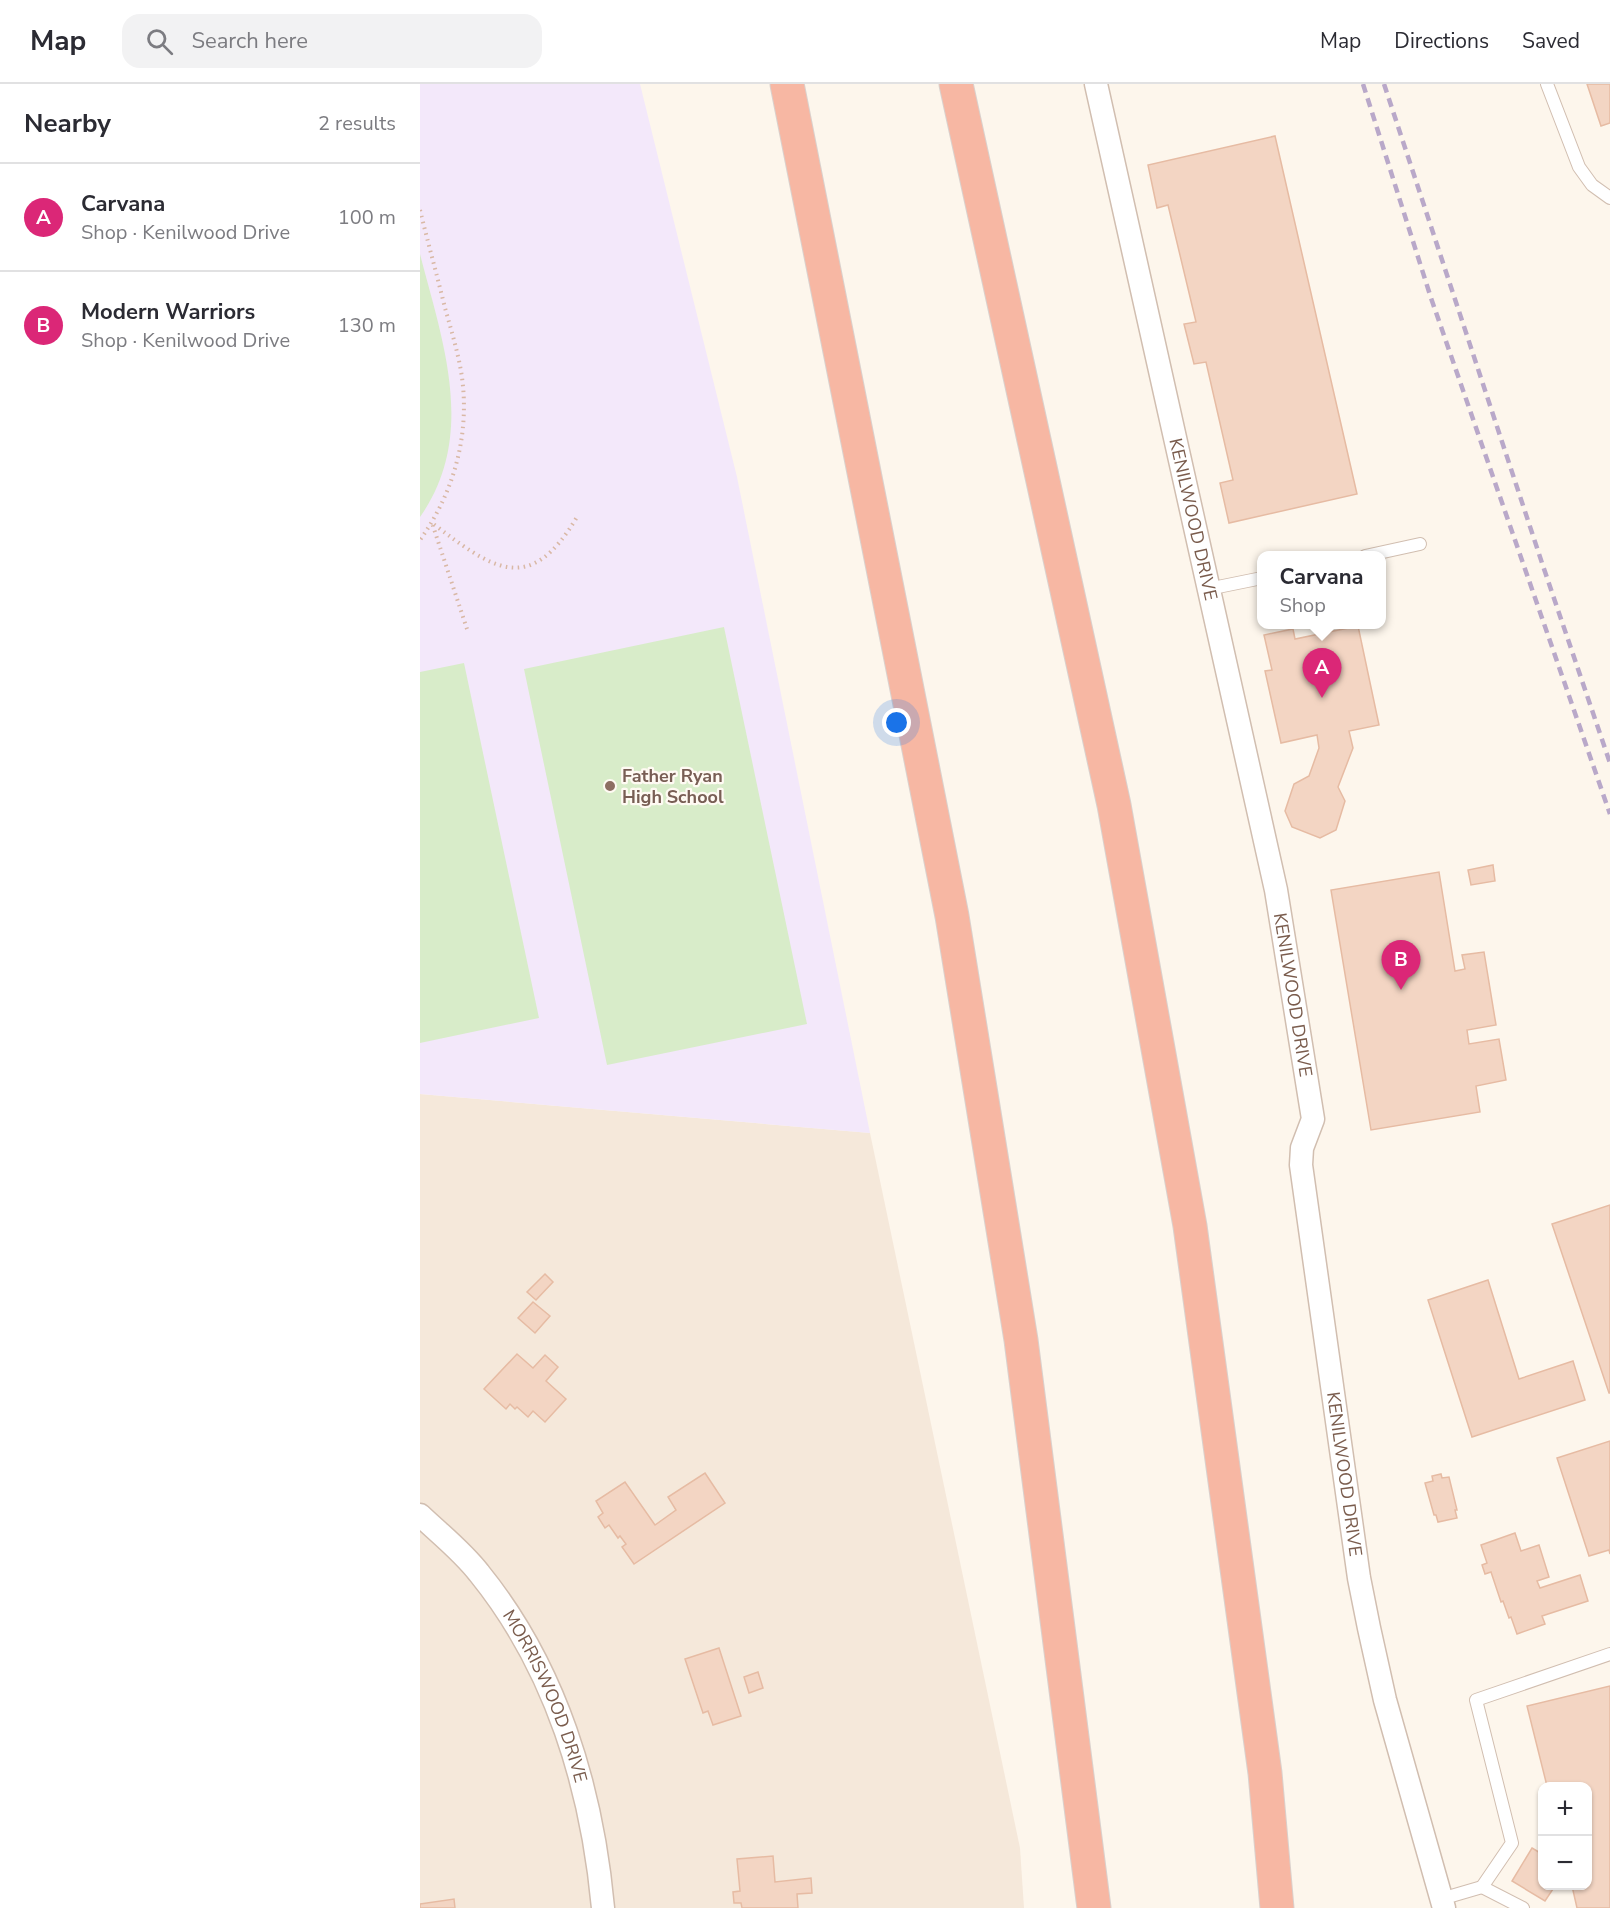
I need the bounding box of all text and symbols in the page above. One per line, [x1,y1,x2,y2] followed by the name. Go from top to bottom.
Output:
[122,14,542,68] search box
[30,22,86,60] text: Map
[143,25,176,58] icon: search
[191,26,308,56] text: Search here
[1320,27,1361,55] text: Map
[1394,27,1489,55] text: Directions
[1522,27,1580,55] text: Saved
[24,106,111,141] text: Nearby
[318,110,396,137] text: 2 results
[81,189,165,219] text: Carvana
[36,204,51,231] text: A
[338,204,396,231] text: 100 m
[81,219,290,246] text: Shop · Kenilwood Drive
[81,297,255,327] text: Modern Warriors
[37,312,50,339] text: B
[338,312,396,339] text: 130 m
[81,327,290,354] text: Shop · Kenilwood Drive
[1163,436,1223,603] street label: KENILWOOD DRIVE
[1257,551,1386,629] popup
[1279,562,1364,592] text: Carvana
[1279,592,1326,619] text: Shop
[1302,648,1342,698] pin: A
[882,708,911,737] your location
[622,764,724,809] place label: Father Ryan High School
[603,779,617,793] marker: Father Ryan High School
[1268,911,1318,1079] street label: KENILWOOD DRIVE
[1382,940,1420,990] pin: B
[1321,1390,1368,1558] street label: KENILWOOD DRIVE
[497,1605,593,1785] street label: MORRISWOOD DRIVE
[1538,1782,1592,1890] map controls
[1538,1782,1592,1836] button: +
[1538,1836,1592,1890] button: −

